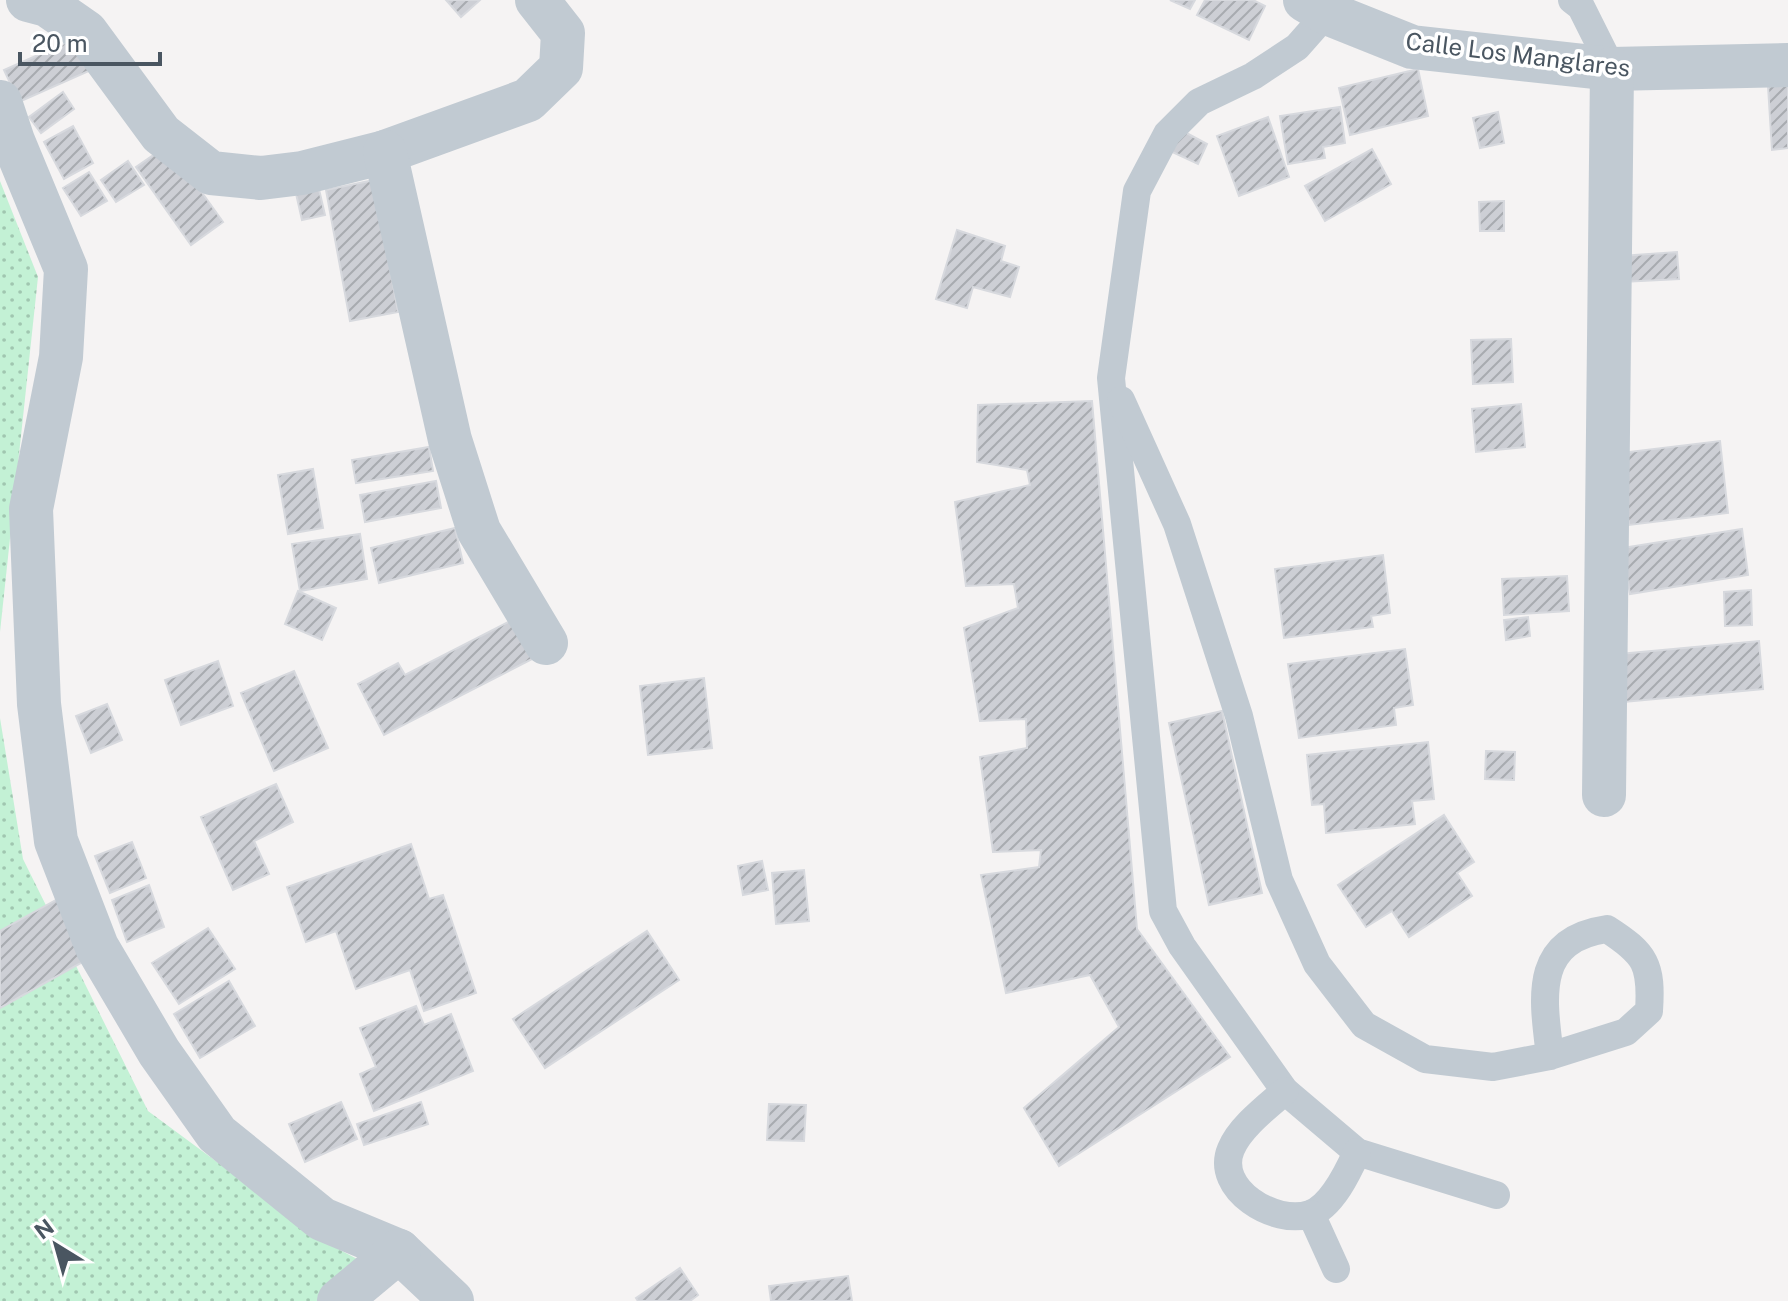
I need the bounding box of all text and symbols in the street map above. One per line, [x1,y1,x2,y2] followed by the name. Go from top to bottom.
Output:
[20,16,160,66] scale bar
[1404,26,1632,82] street label: Calle Los Manglares
[32,29,88,57] text: 20 m
[16,1205,96,1285] north arrow
[29,1213,59,1245] text: N

